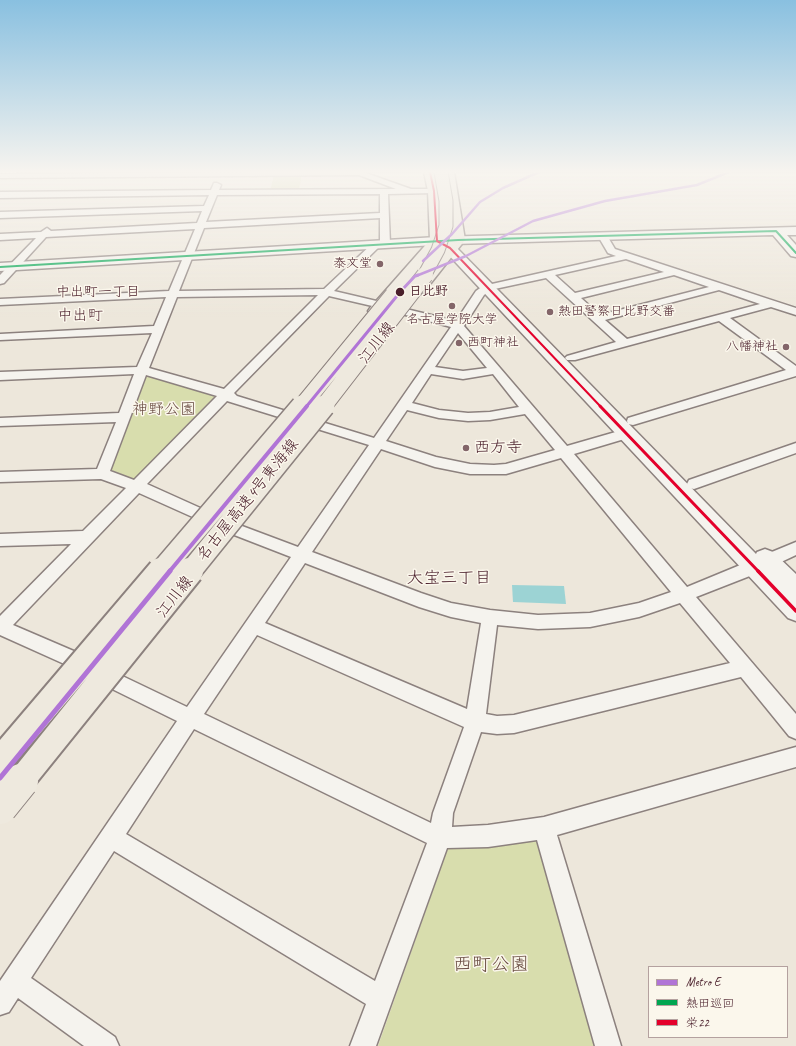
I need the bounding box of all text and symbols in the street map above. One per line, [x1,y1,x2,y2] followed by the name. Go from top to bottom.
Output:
[333,256,372,272] place label: 泰文堂
[375,259,385,269] marker: 泰文堂
[56,284,140,300] district label: 中出町一丁目
[409,284,448,300] place label: 日比野
[394,286,406,298] marker: 日比野
[447,301,457,311] marker: 名古屋学院大学
[558,304,675,320] place label: 熱田警察日比野交番
[58,307,102,325] district label: 中出町
[545,307,555,317] marker: 熱田警察日比野交番
[407,312,497,328] place label: 名古屋学院大学
[355,318,399,368] street label: 江川線
[467,335,519,351] place label: 西町神社
[454,338,464,348] marker: 西町神社
[726,339,778,355] place label: 八幡神社
[781,342,791,352] marker: 八幡神社
[132,400,196,420] park label: 神野公園
[193,435,303,565] street label: 名古屋高速4号東海線
[474,438,522,458] place label: 西方寺
[461,443,471,453] marker: 西方寺
[407,569,491,589] district label: 大宝三丁目
[153,572,197,622] street label: 江川線
[453,954,529,976] park label: 西町公園
[648,966,788,1038] legend
[686,974,720,990] text: Metro E
[686,995,734,1011] text: 熱田巡回
[686,1015,709,1031] text: 栄22

